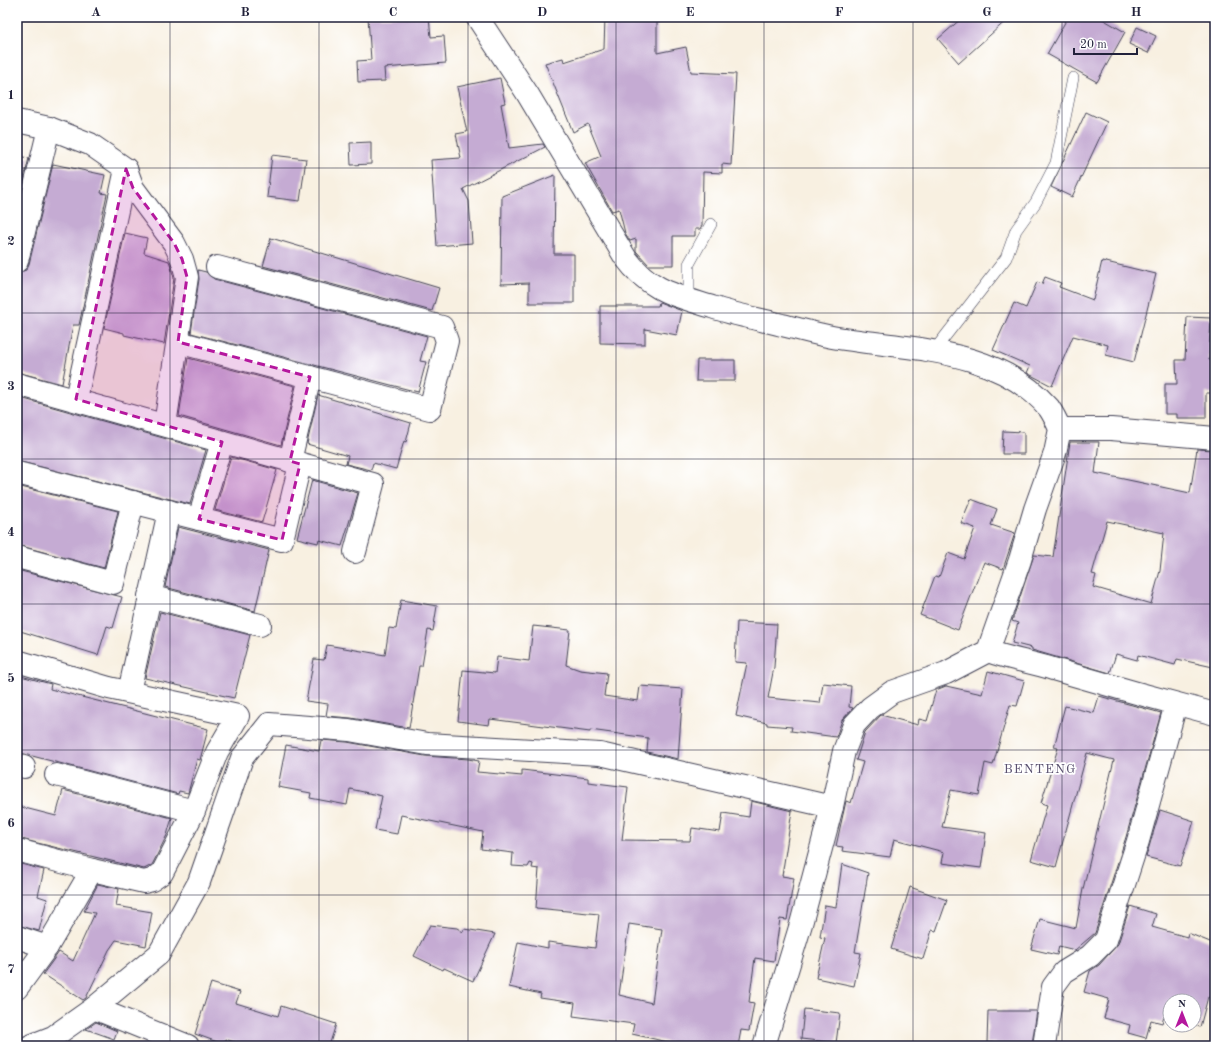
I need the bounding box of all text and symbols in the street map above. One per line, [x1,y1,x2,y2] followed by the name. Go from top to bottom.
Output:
[91,6,101,19] text: A
[240,6,250,19] text: B
[389,6,397,19] text: C
[537,6,547,19] text: D
[686,6,695,19] text: E
[835,6,844,19] text: F
[982,6,992,19] text: G
[1131,6,1142,19] text: H
[1074,30,1137,56] scale bar
[1080,39,1107,51] text: 20 m
[7,89,15,102] text: 1
[7,235,15,248] text: 2
[7,380,15,393] text: 3
[7,526,15,539] text: 4
[7,672,15,685] text: 5
[1004,763,1076,776] district label: BENTENG
[7,817,15,830] text: 6
[7,963,15,976] text: 7
[1162,993,1202,1033] north arrow
[1178,999,1187,1010] text: N

